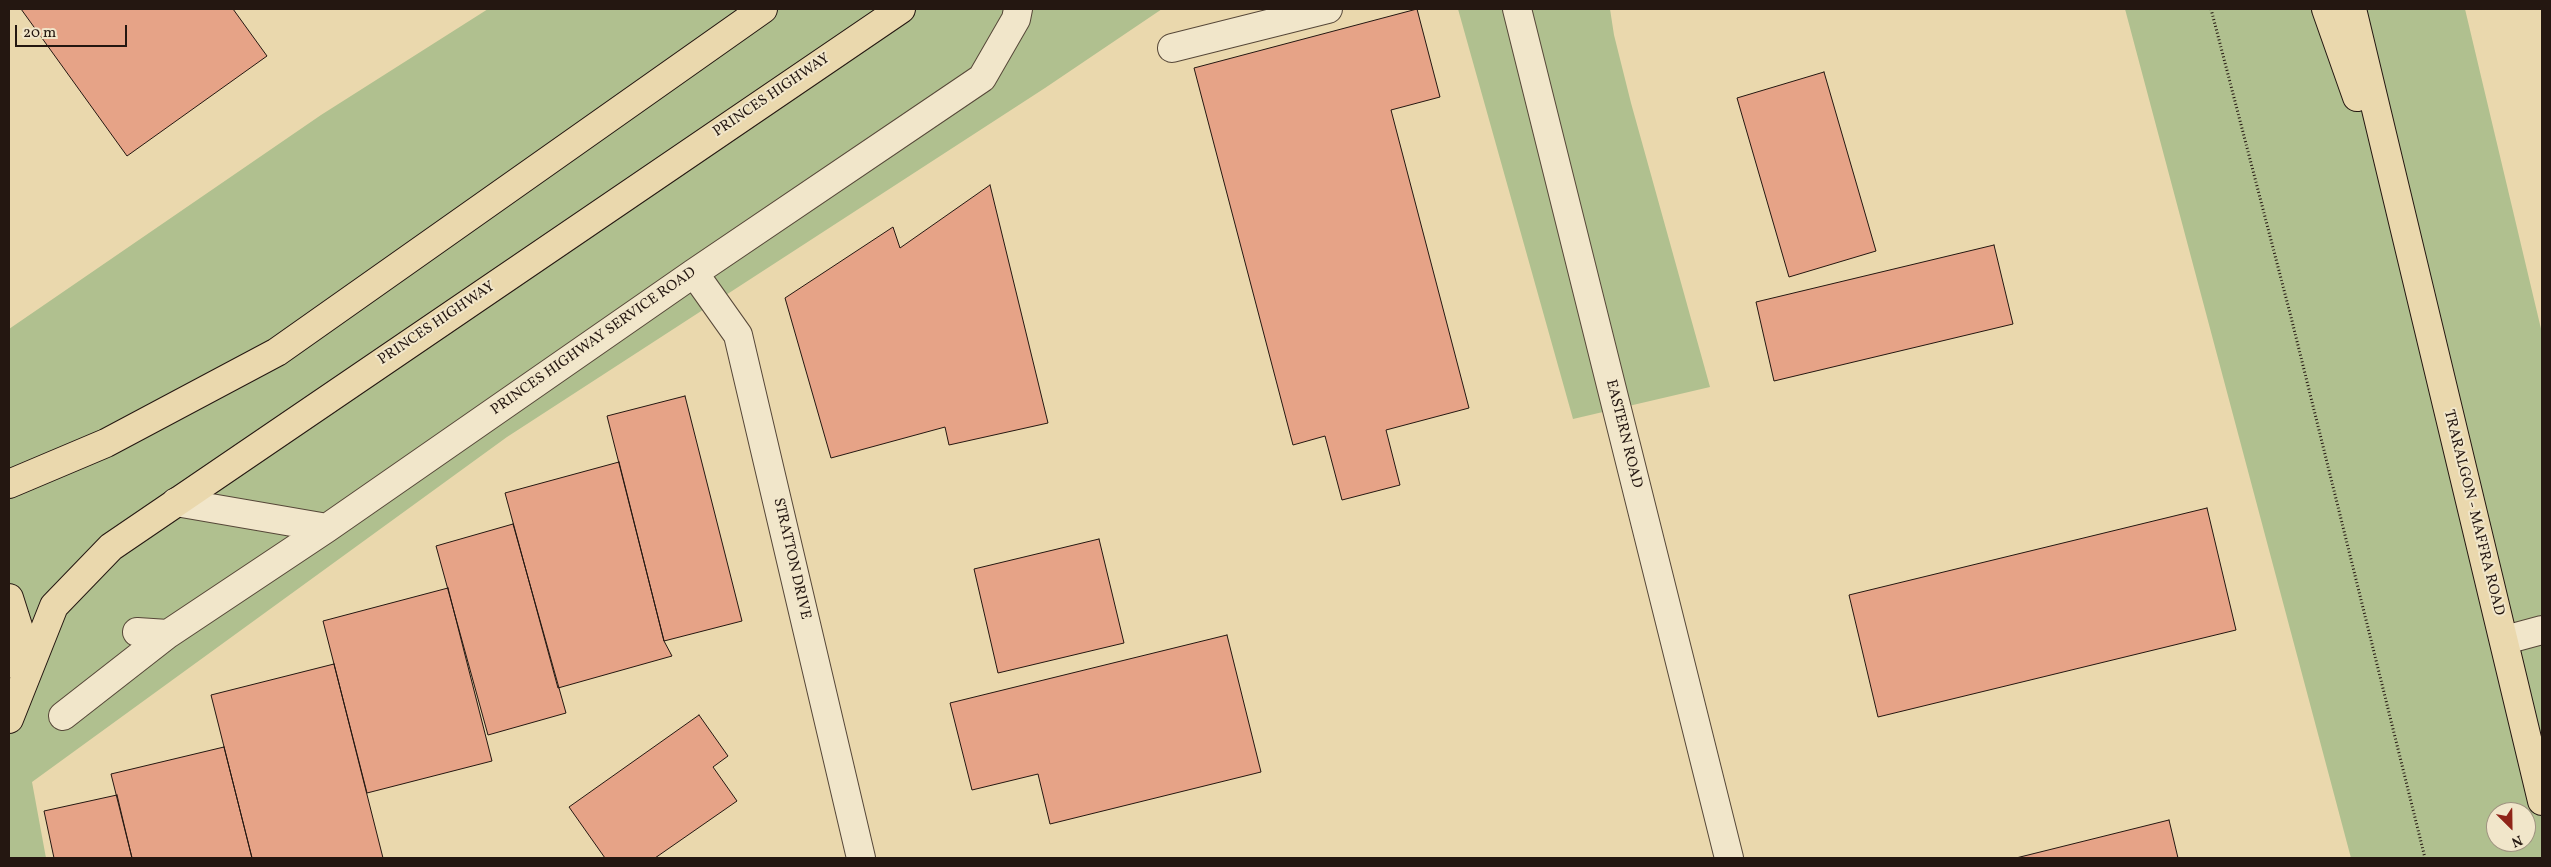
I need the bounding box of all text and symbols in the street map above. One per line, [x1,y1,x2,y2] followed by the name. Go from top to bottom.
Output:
[18,15,130,47] scale bar
[23,23,56,44] text: 20 m
[710,50,834,142] street label: PRINCES HIGHWAY
[488,264,700,420] street label: PRINCES HIGHWAY SERVICE ROAD
[375,278,499,370] street label: PRINCES HIGHWAY
[1601,378,1645,490] street label: EASTERN ROAD
[2439,408,2507,618] street label: TRARALGON - MAFFRA ROAD
[768,496,814,622] street label: STRATTON DRIVE
[2486,802,2536,852] north arrow
[2508,830,2525,851] text: N

